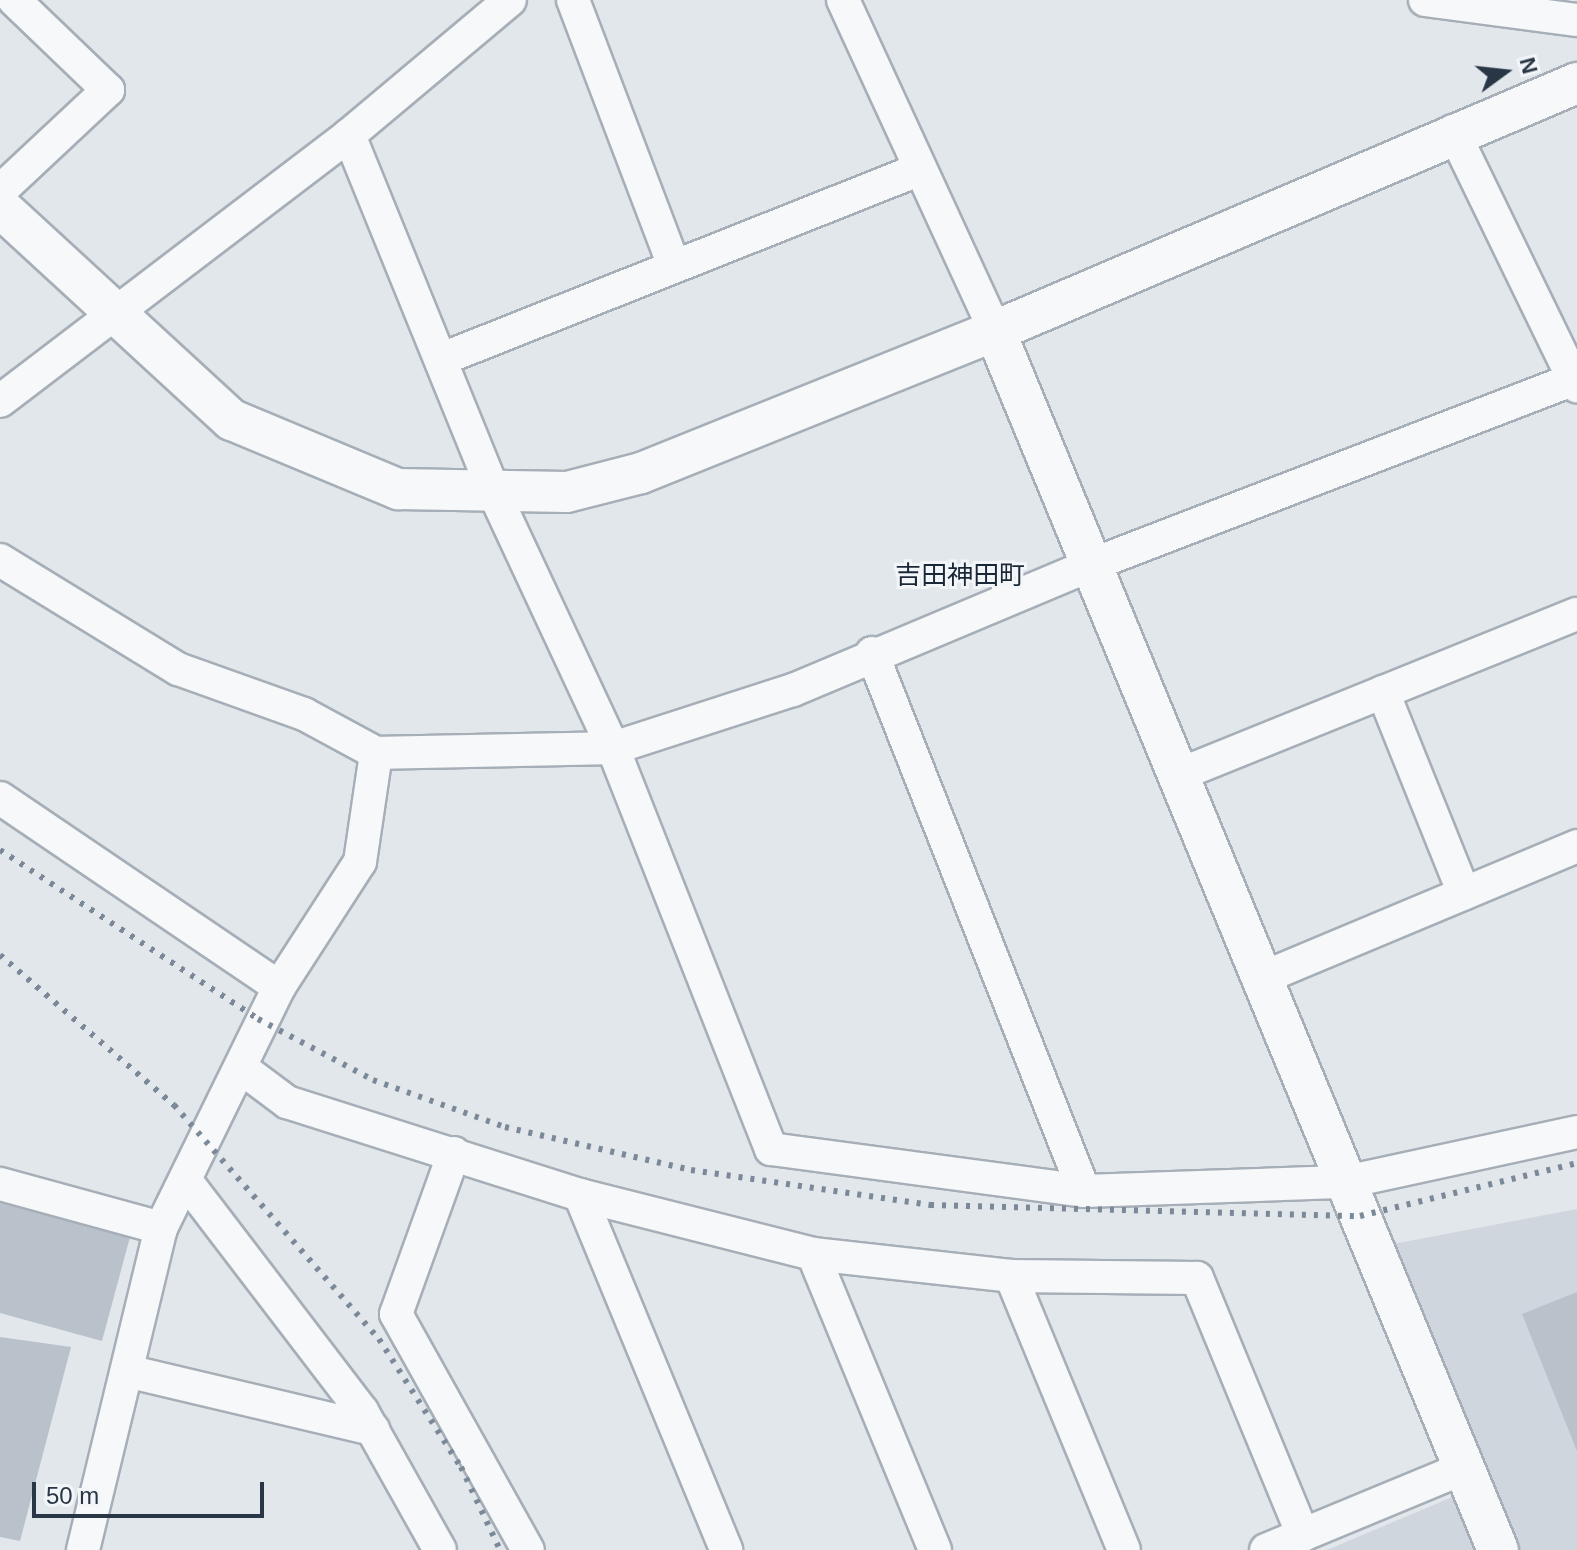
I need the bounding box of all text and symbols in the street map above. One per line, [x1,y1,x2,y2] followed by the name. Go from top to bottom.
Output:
[1465,32,1545,112] north arrow
[1515,55,1543,77] text: N
[895,560,1025,592] district label: 吉田神田町
[36,1466,268,1516] scale bar
[46,1482,99,1509] text: 50 m

